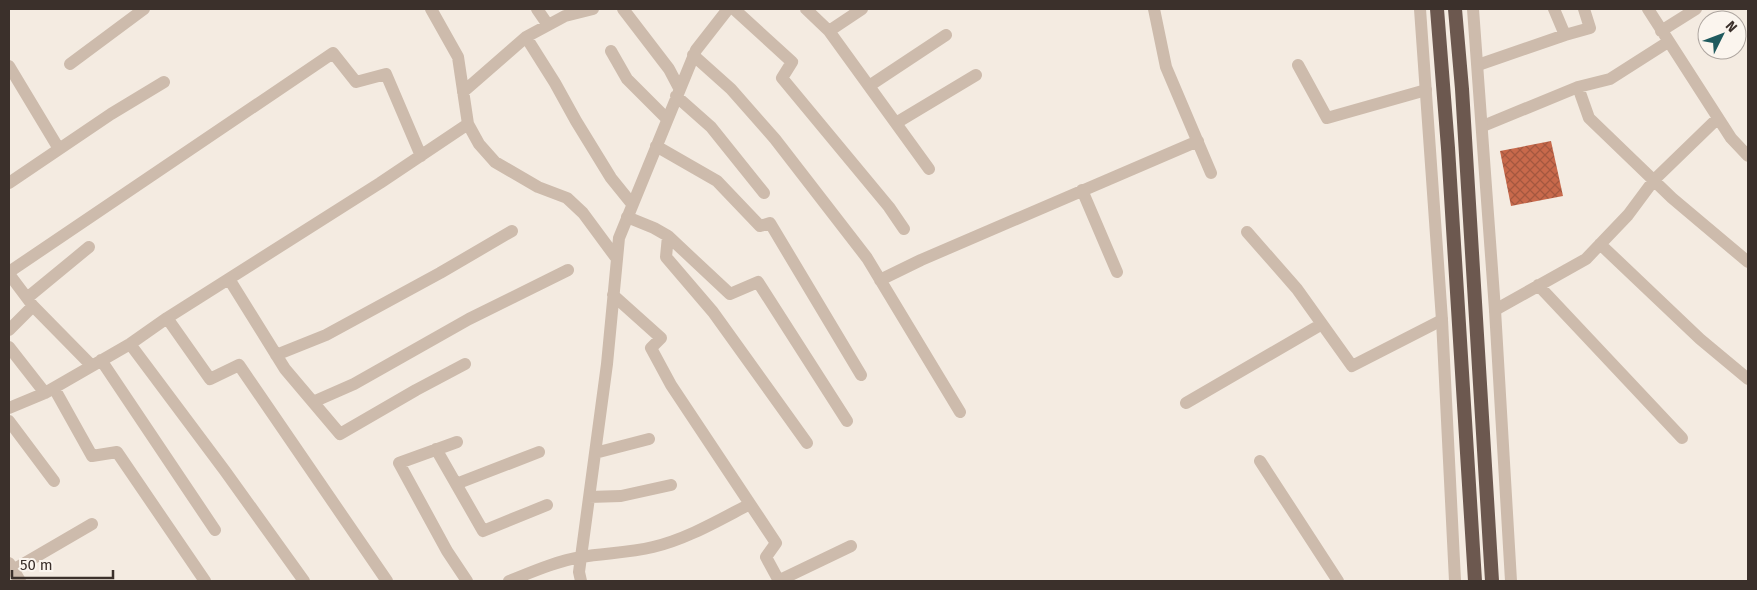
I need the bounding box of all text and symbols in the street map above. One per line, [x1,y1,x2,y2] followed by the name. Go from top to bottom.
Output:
[1697,10,1747,60] north arrow
[1722,17,1741,36] text: N
[12,548,114,580] scale bar
[20,556,53,574] text: 50 m

